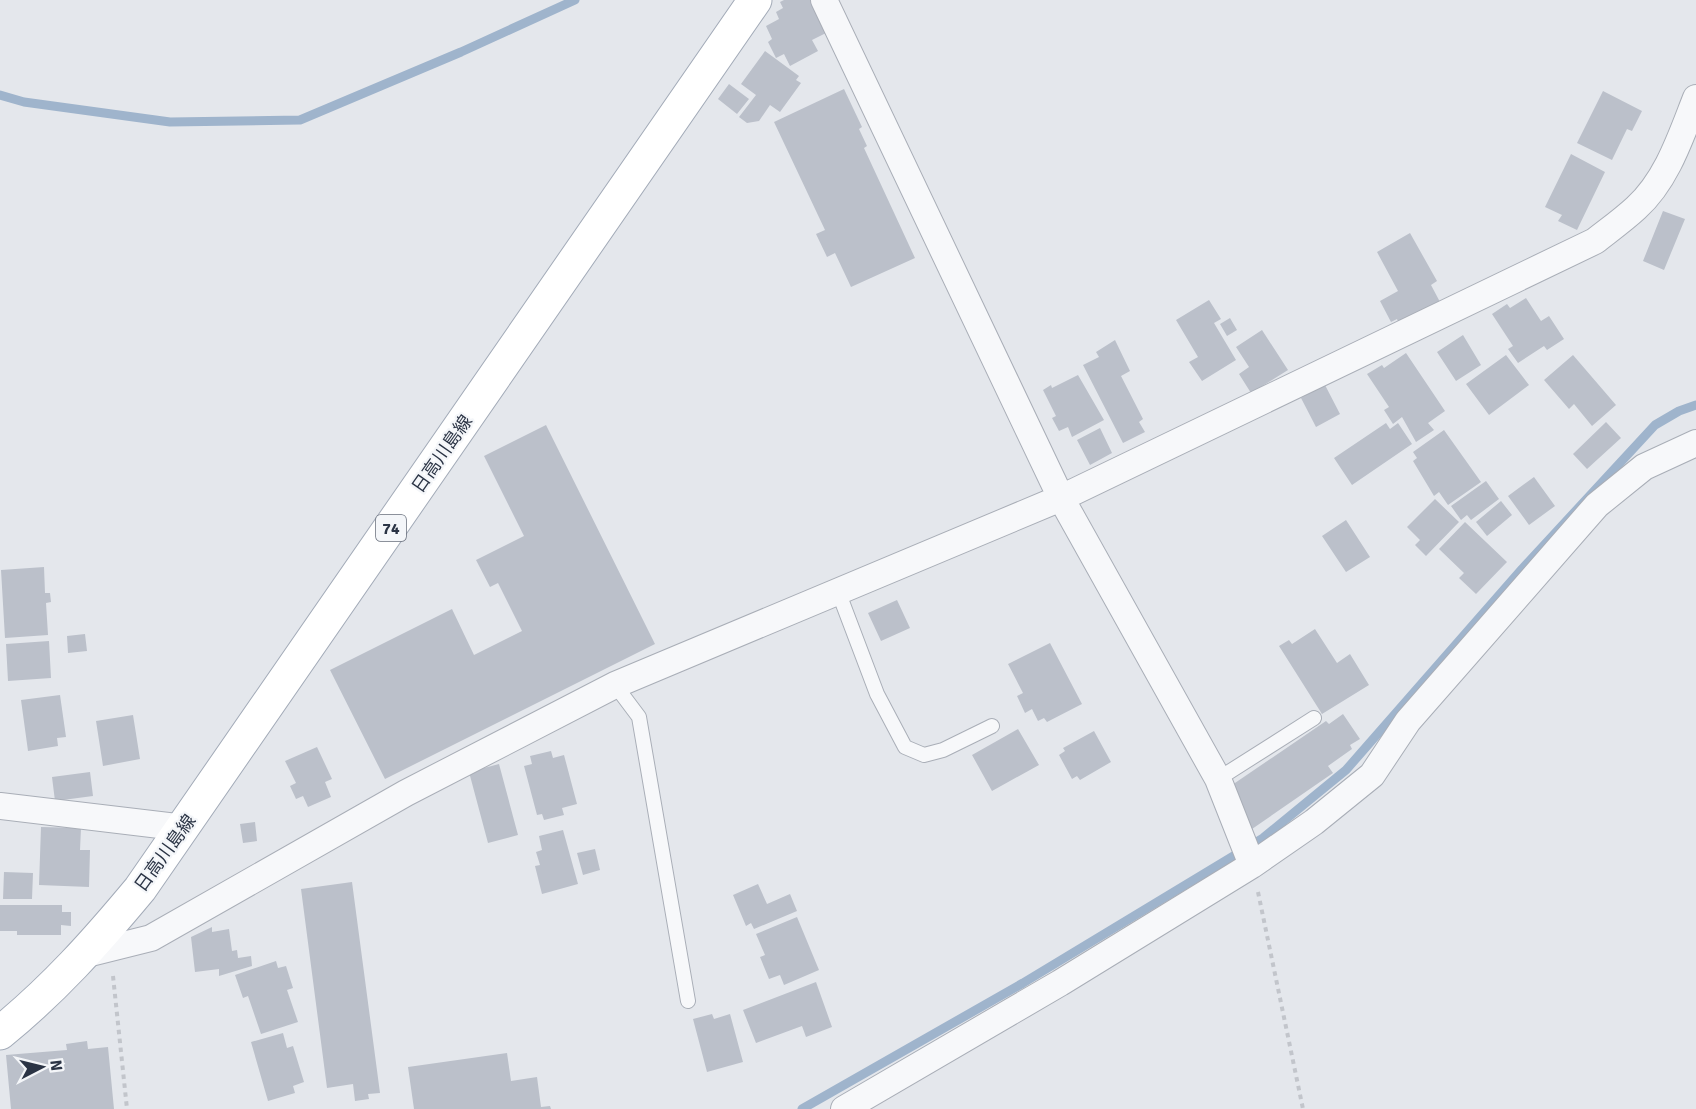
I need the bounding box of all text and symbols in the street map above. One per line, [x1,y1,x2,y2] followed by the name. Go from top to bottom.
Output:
[407,411,477,497] street label: 日高川島線
[376,515,406,541] road number: 74
[130,810,200,896] street label: 日高川島線
[12,1037,72,1097] north arrow
[45,1059,66,1072] text: N

